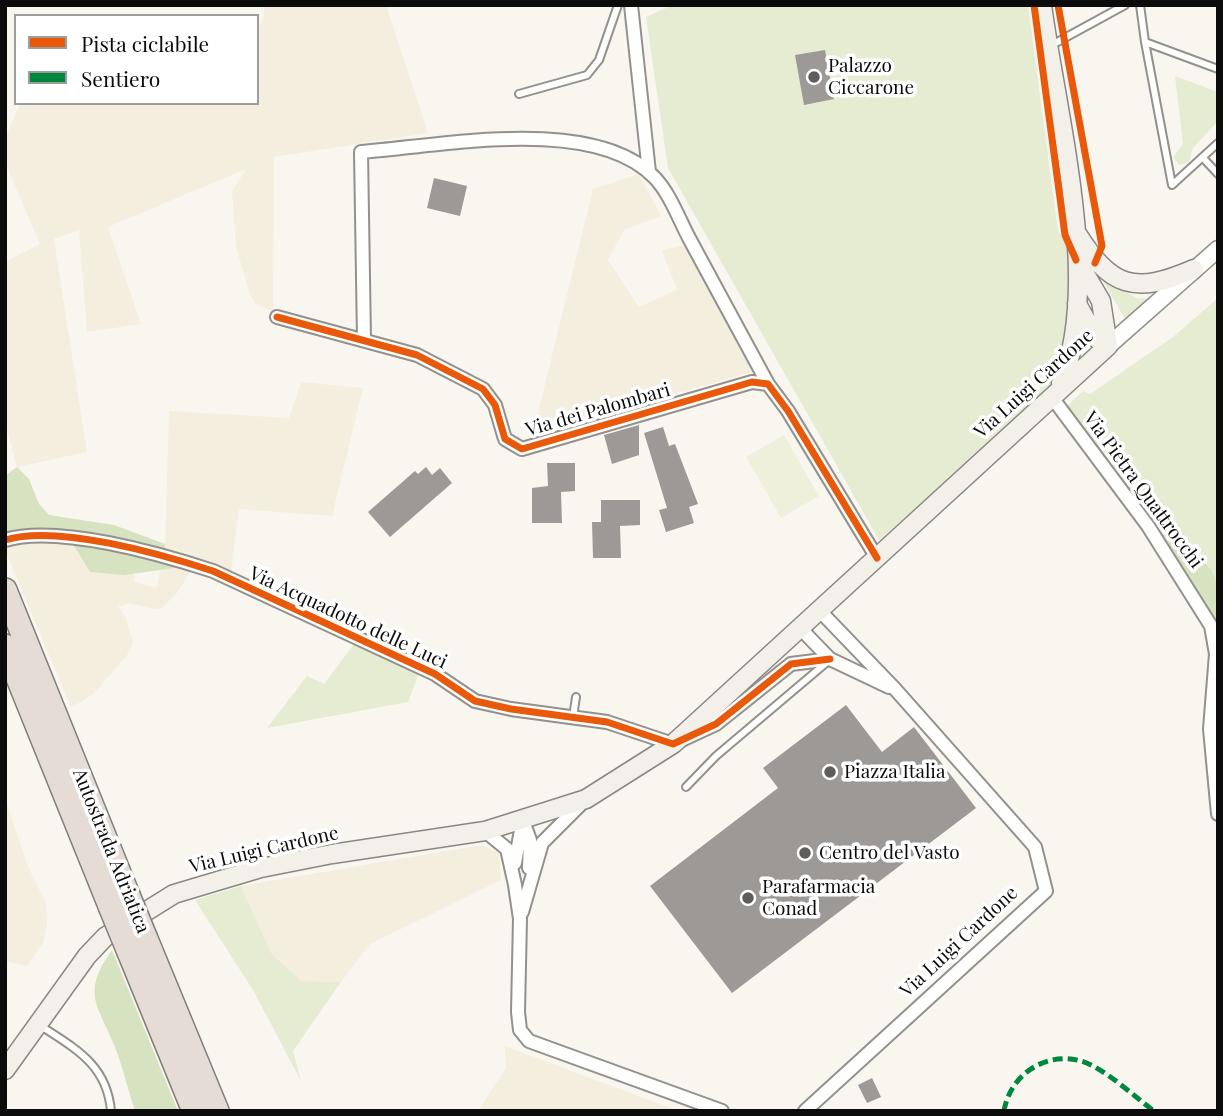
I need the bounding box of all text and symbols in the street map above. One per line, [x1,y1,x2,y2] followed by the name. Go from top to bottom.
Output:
[14,14,259,105] legend
[81,29,209,57] text: Pista ciclabile
[828,55,914,99] place label: Palazzo Ciccarone
[81,64,160,92] text: Sentiero
[806,69,822,85] marker: Palazzo Ciccarone
[970,325,1098,443] street label: Via Luigi Cardone
[523,378,673,442] street label: Via dei Palombari
[1079,407,1207,573] street label: Via Pietra Quattrocchi
[245,562,451,674] street label: Via Acquadotto delle Luci
[844,761,945,783] place label: Piazza Italia
[822,764,838,780] marker: Piazza Italia
[68,765,154,937] street label: Autostrada Adriatica
[187,822,341,878] street label: Via Luigi Cardone
[819,842,960,864] place label: Centro del Vasto
[797,845,813,861] marker: Centro del Vasto
[762,876,875,920] place label: Parafarmacia Conad
[896,882,1022,1002] street label: Via Luigi Cardone
[740,890,756,906] marker: Parafarmacia Conad

